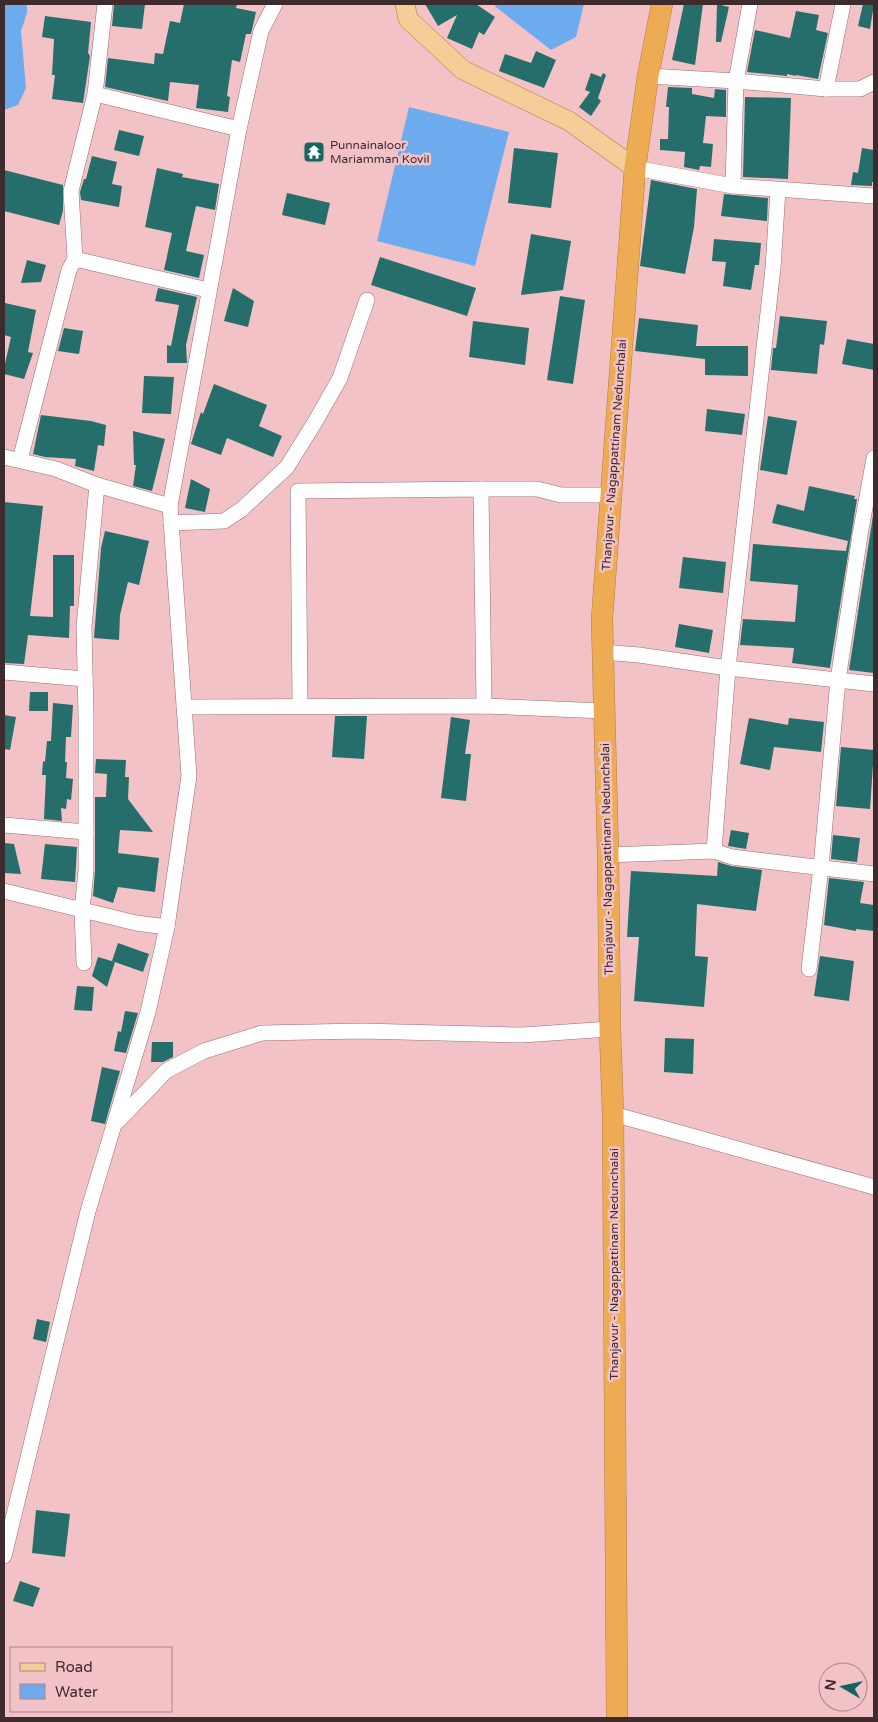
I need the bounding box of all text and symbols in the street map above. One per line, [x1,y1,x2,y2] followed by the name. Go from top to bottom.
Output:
[330,138,429,166] place label: Punnainaloor Mariamman Kovil
[302,140,326,164] temple icon: Punnainaloor Mariamman Kovil
[599,339,629,571] street label: Thanjavur - Nagappattinam Nedunchalai
[598,743,616,975] street label: Thanjavur - Nagappattinam Nedunchalai
[607,1148,621,1380] street label: Thanjavur - Nagappattinam Nedunchalai
[10,1647,172,1712] legend
[55,1658,93,1676] text: Road
[818,1662,868,1712] north arrow
[821,1678,840,1692] text: N
[55,1683,98,1701] text: Water

